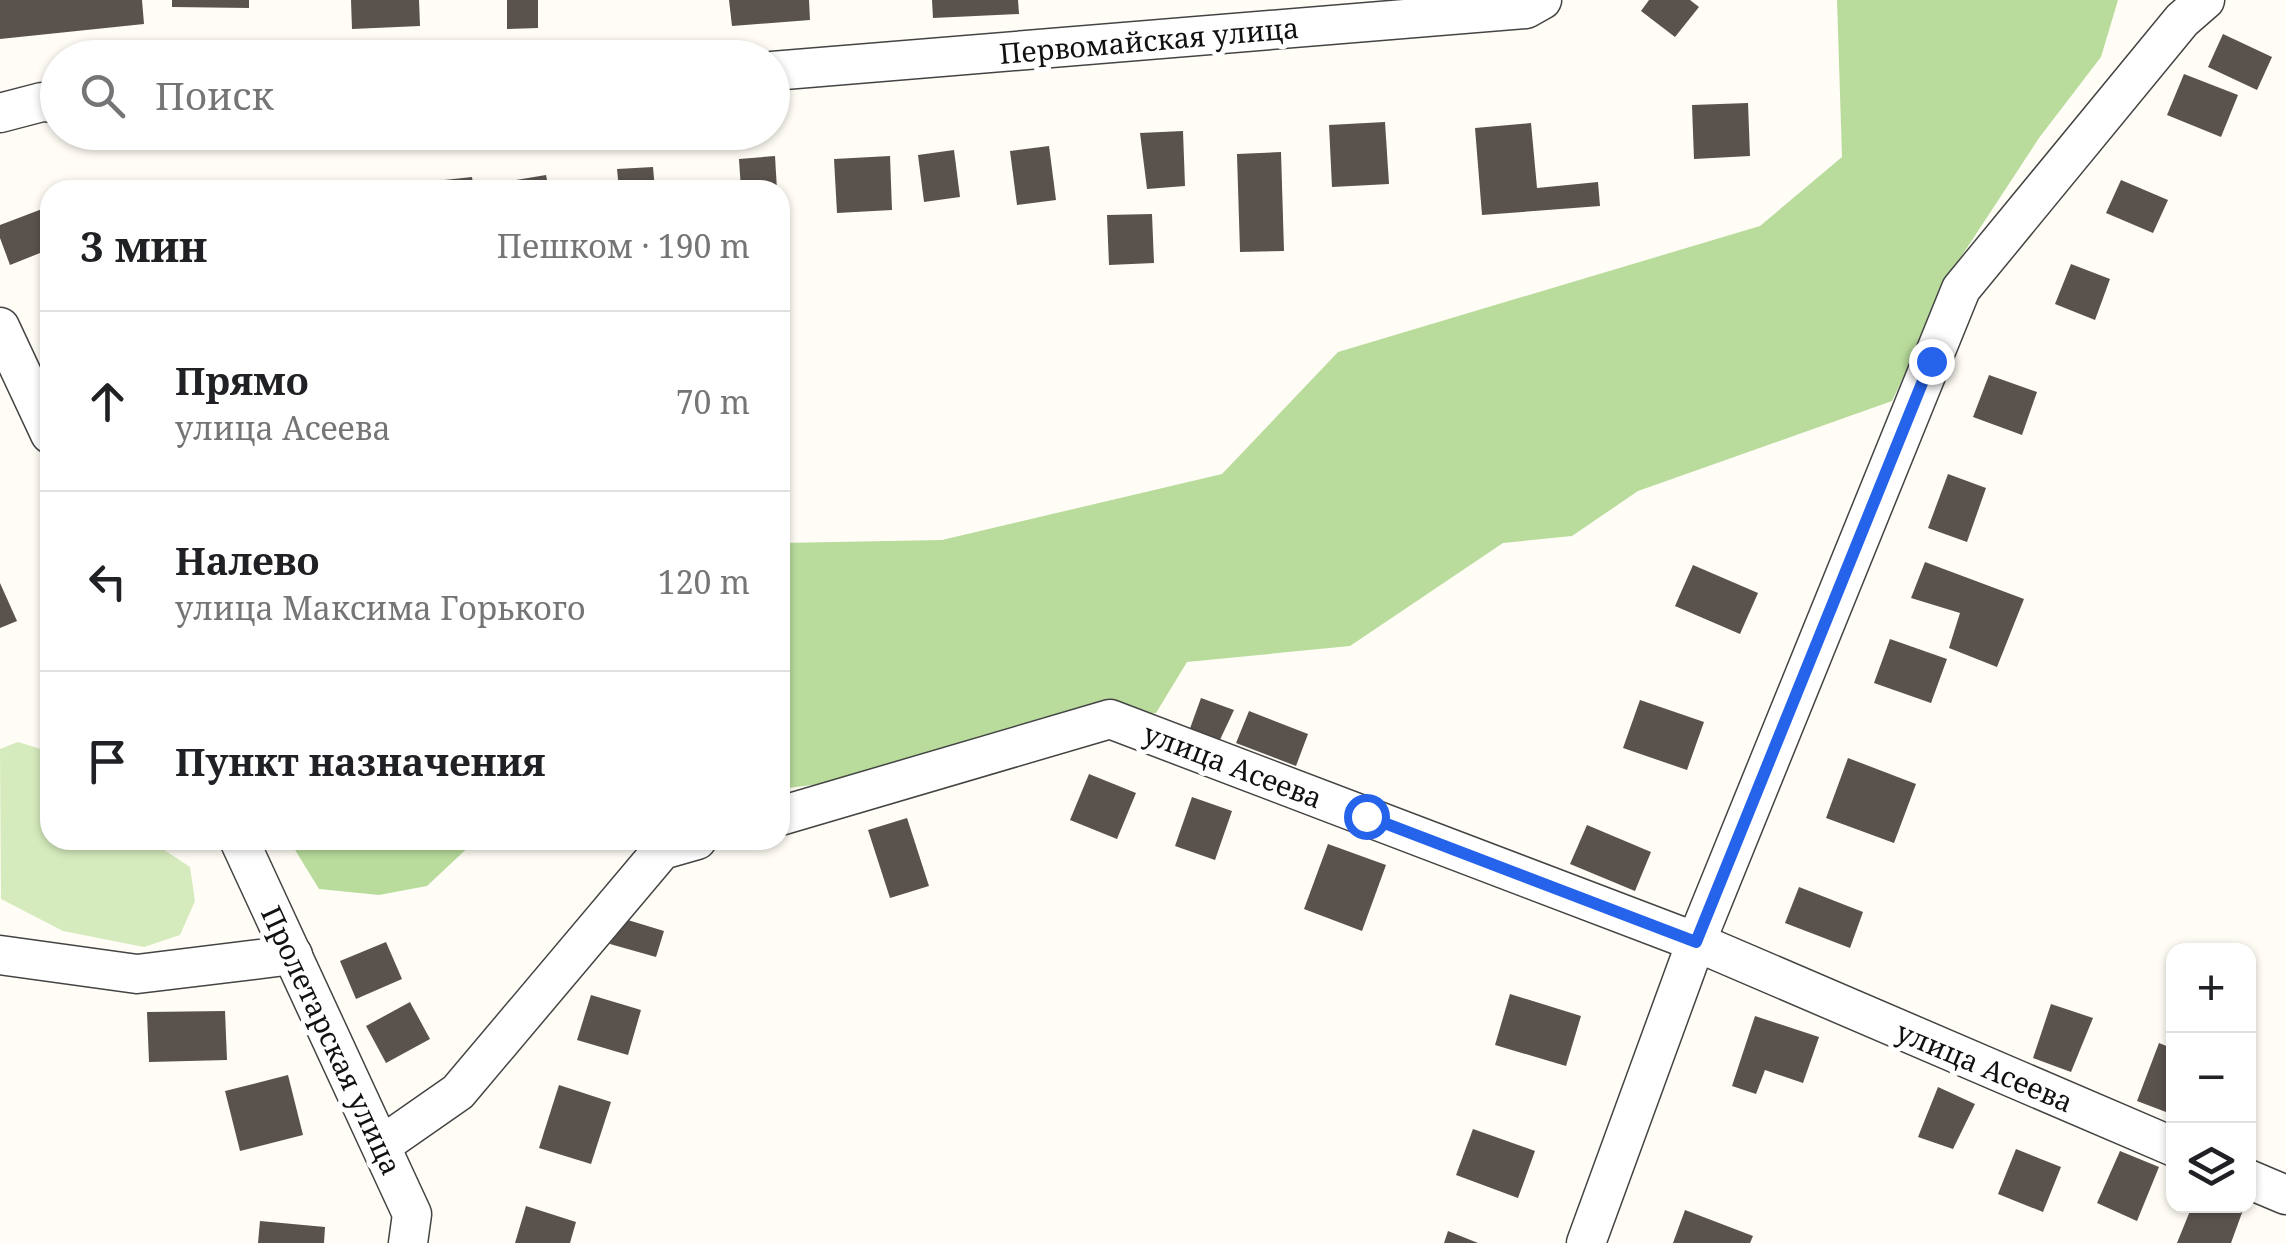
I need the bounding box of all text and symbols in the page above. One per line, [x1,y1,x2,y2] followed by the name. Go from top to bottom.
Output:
[998,8,1300,72] street label: Первомайская улица
[40,40,790,150] search box
[75,68,130,123] icon: search
[155,69,274,121] text: Поиск
[80,217,207,274] text: 3 мин
[497,224,750,267] text: Пешком · 190 m
[1909,339,1955,385] route end
[175,354,309,406] text: Прямо
[80,374,135,429] icon: ahead
[676,380,750,423] text: 70 m
[175,406,391,449] text: улица Асеева
[175,534,320,586] text: Налево
[80,554,135,609] icon: left
[658,560,750,603] text: 120 m
[175,586,585,629] text: улица Максима Горького
[1138,713,1328,817] street label: улица Асеева
[80,734,135,789] icon: arrive
[175,735,545,787] text: Пункт назначения
[1344,794,1390,840] route start
[253,899,411,1181] street label: Пролетарская улица
[2166,943,2256,1213] map controls
[2166,943,2256,1033] button: +
[1891,1012,2079,1120] street label: улица Асеева
[2166,1033,2256,1123] button: −
[2166,1123,2256,1213] button: layers

